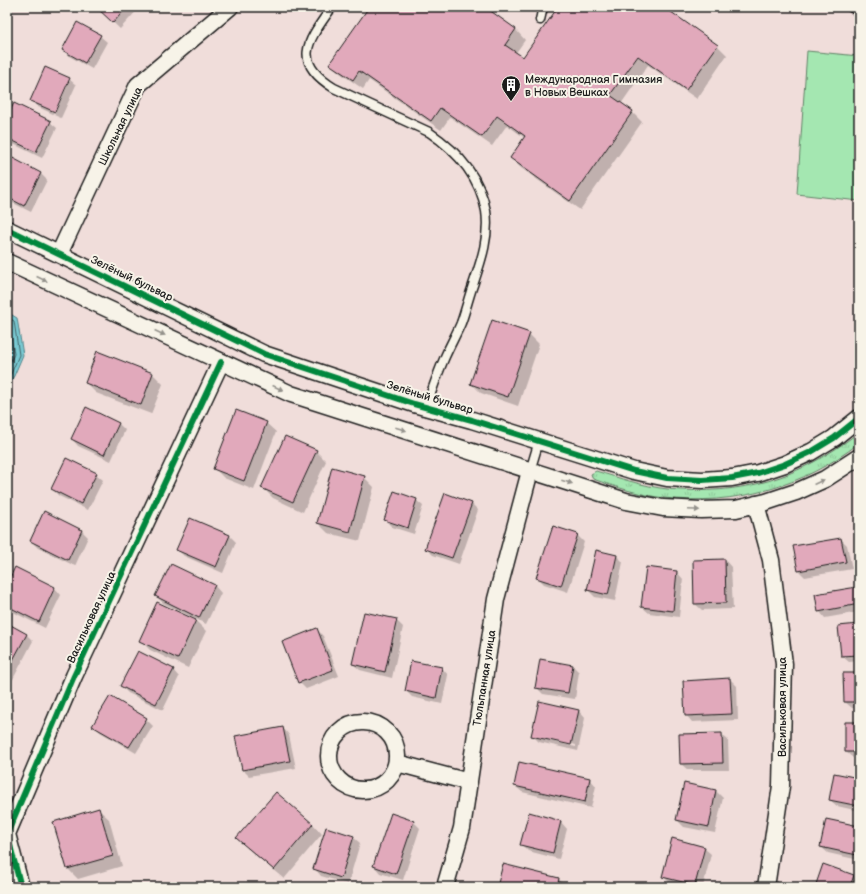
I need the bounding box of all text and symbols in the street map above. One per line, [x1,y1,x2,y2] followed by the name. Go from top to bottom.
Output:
[525,73,662,99] place label: Международная Гимназия в Новых Вешках
[500,74,522,102] building icon: Международная Гимназия в Новых Вешках
[96,84,145,168] street label: Школьная улица
[89,253,176,304] street label: Зелёный бульвар
[37,276,48,282] one-way arrow
[155,331,167,337] one-way arrow
[385,378,475,417] street label: Зелёный бульвар
[273,385,284,391] one-way arrow
[396,426,408,432] one-way arrow
[813,479,825,485] one-way arrow
[561,480,573,486] one-way arrow
[688,506,700,513] one-way arrow
[64,569,119,665] street label: Васильковая улица
[470,628,499,727] street label: Тюльпанная улица
[776,657,789,757] street label: Васильковая улица

